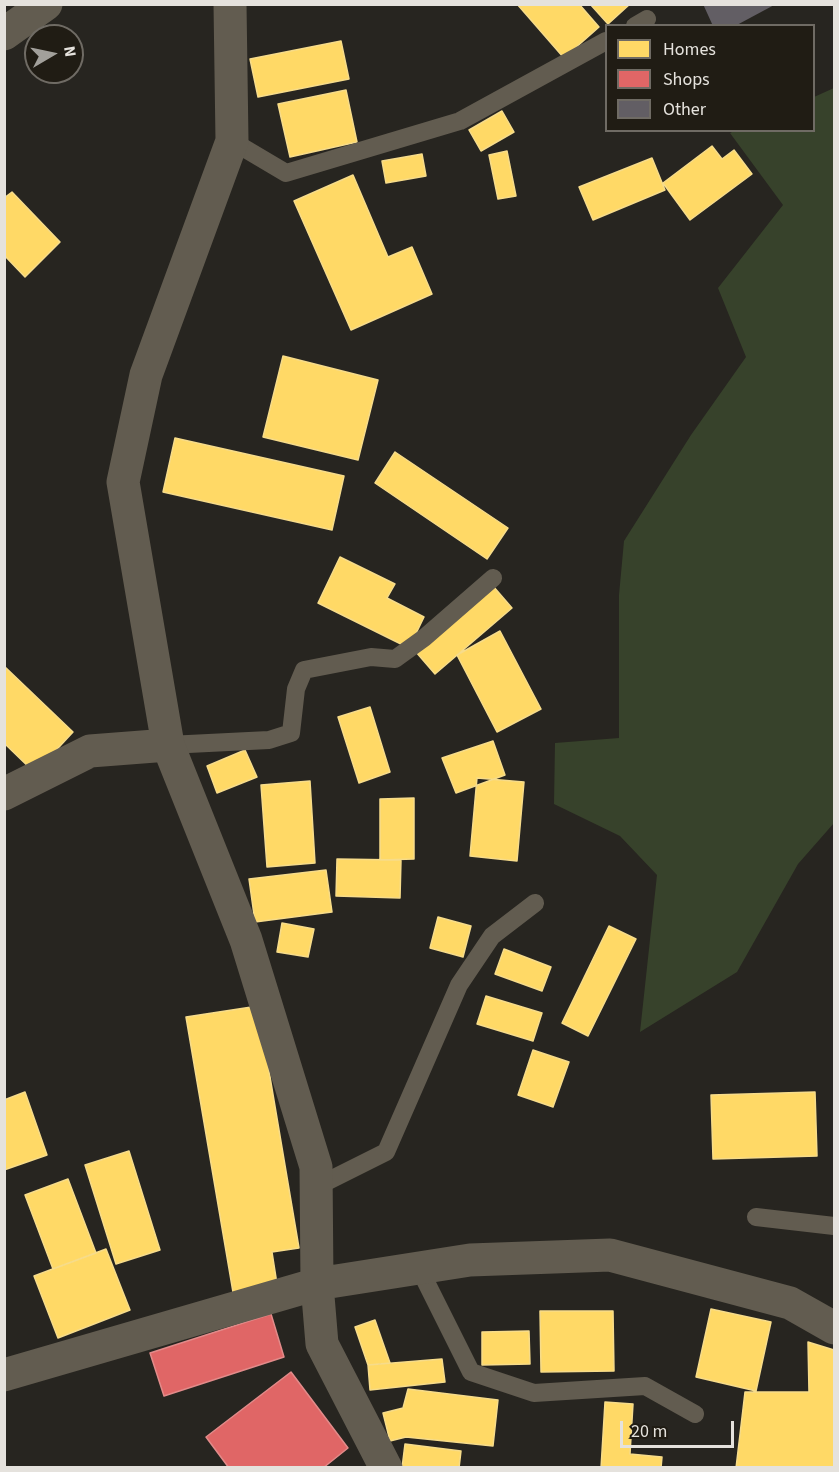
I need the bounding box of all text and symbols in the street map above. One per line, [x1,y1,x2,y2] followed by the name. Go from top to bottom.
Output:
[24,24,84,84] north arrow
[605,24,815,132] legend
[663,37,716,62] text: Homes
[58,45,81,58] text: N
[663,67,710,92] text: Shops
[663,97,706,122] text: Other
[623,1409,737,1447] scale bar
[631,1419,667,1444] text: 20 m

